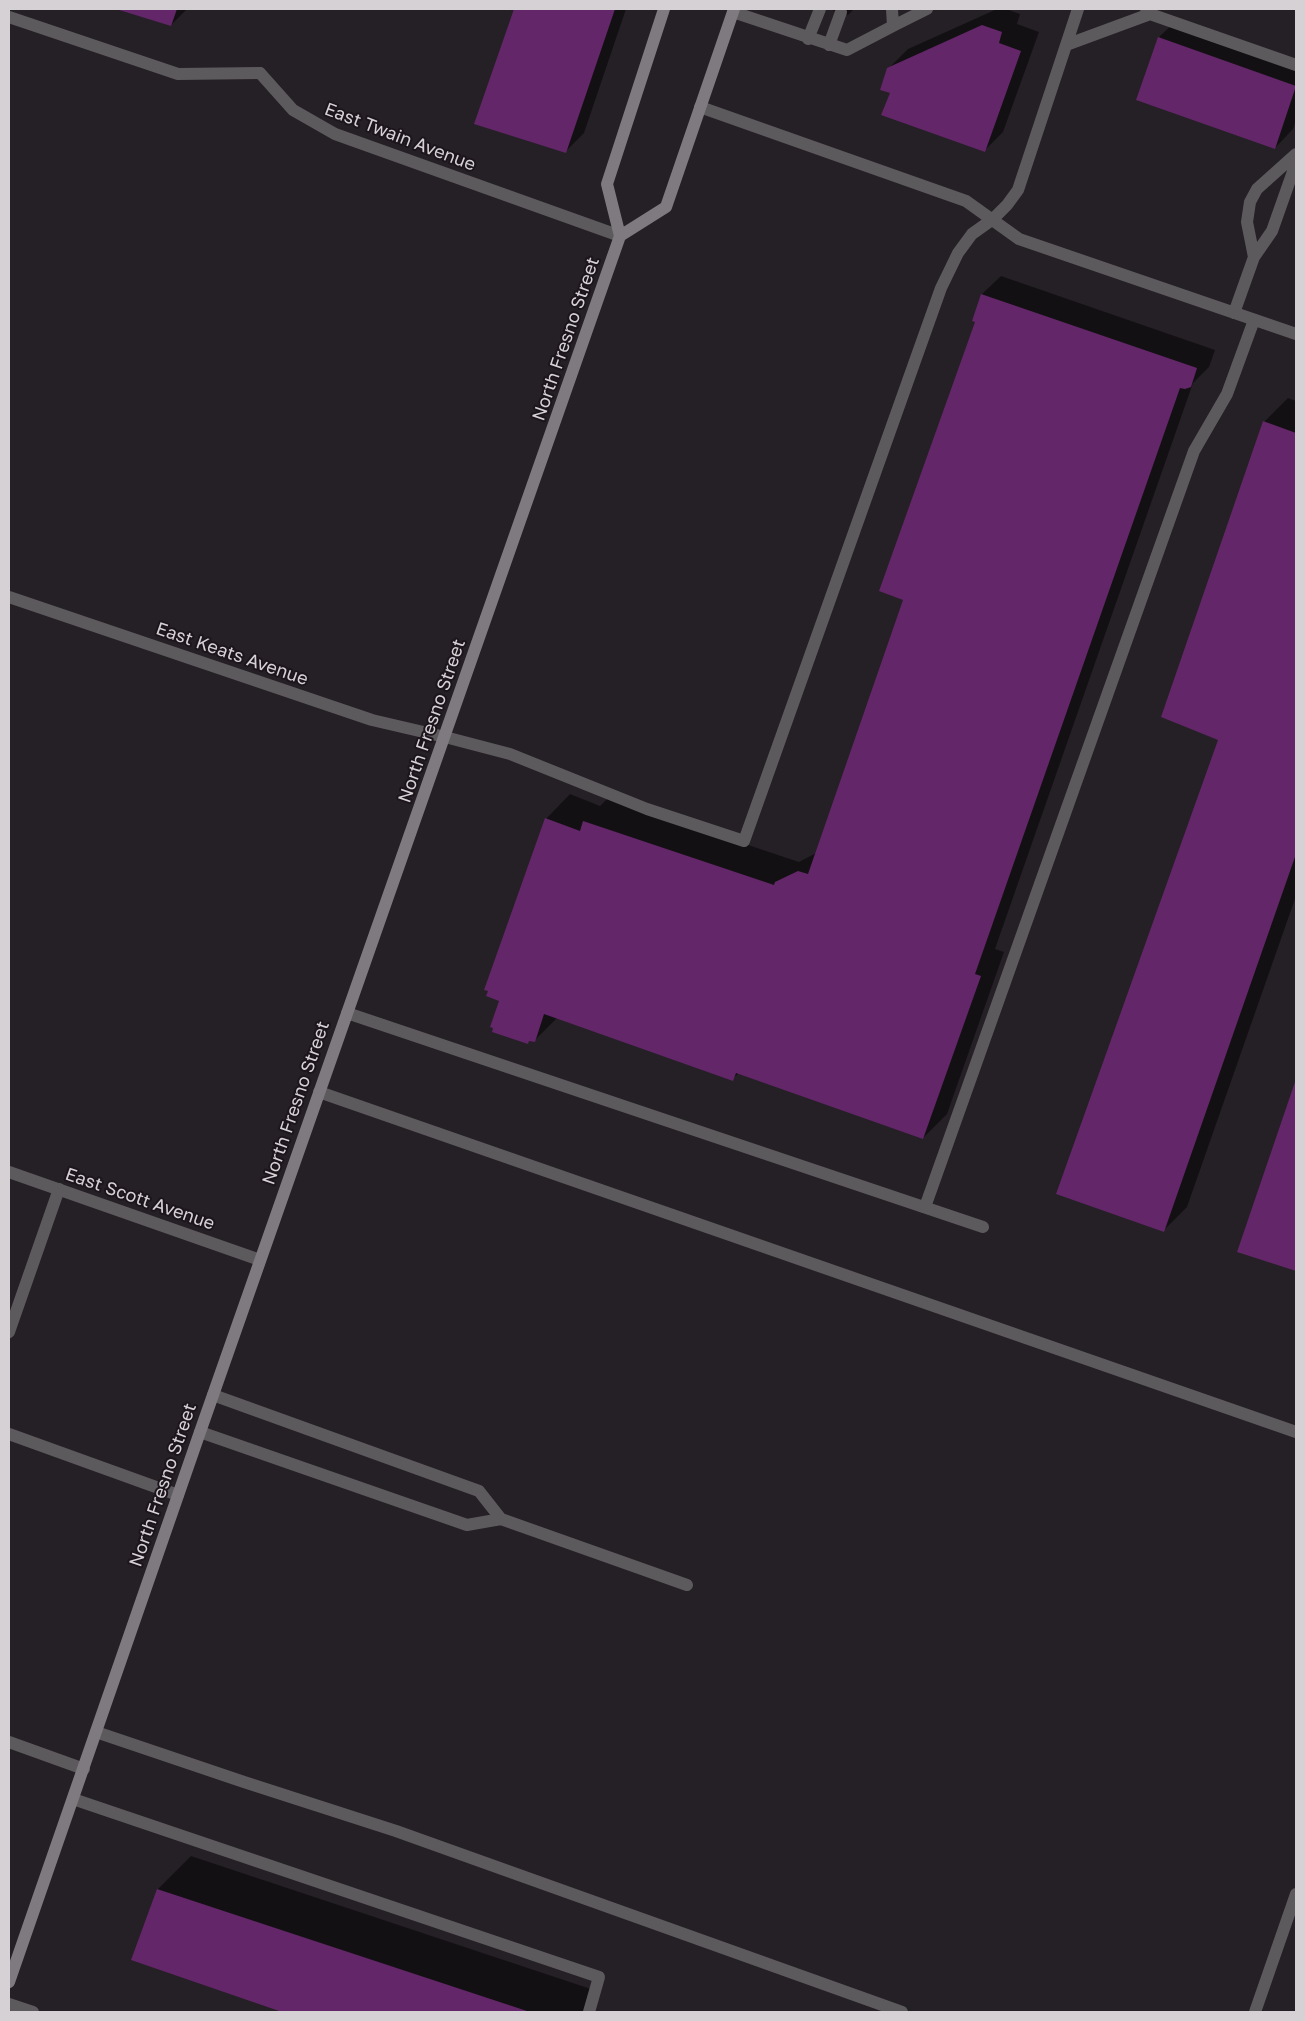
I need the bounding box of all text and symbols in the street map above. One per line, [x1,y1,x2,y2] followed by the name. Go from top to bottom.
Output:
[321,98,479,176] street label: East Twain Avenue
[528,254,604,424] street label: North Fresno Street
[153,618,311,690] street label: East Keats Avenue
[394,636,470,806] street label: North Fresno Street
[258,1018,334,1188] street label: North Fresno Street
[62,1163,218,1235] street label: East Scott Avenue
[125,1400,201,1570] street label: North Fresno Street

